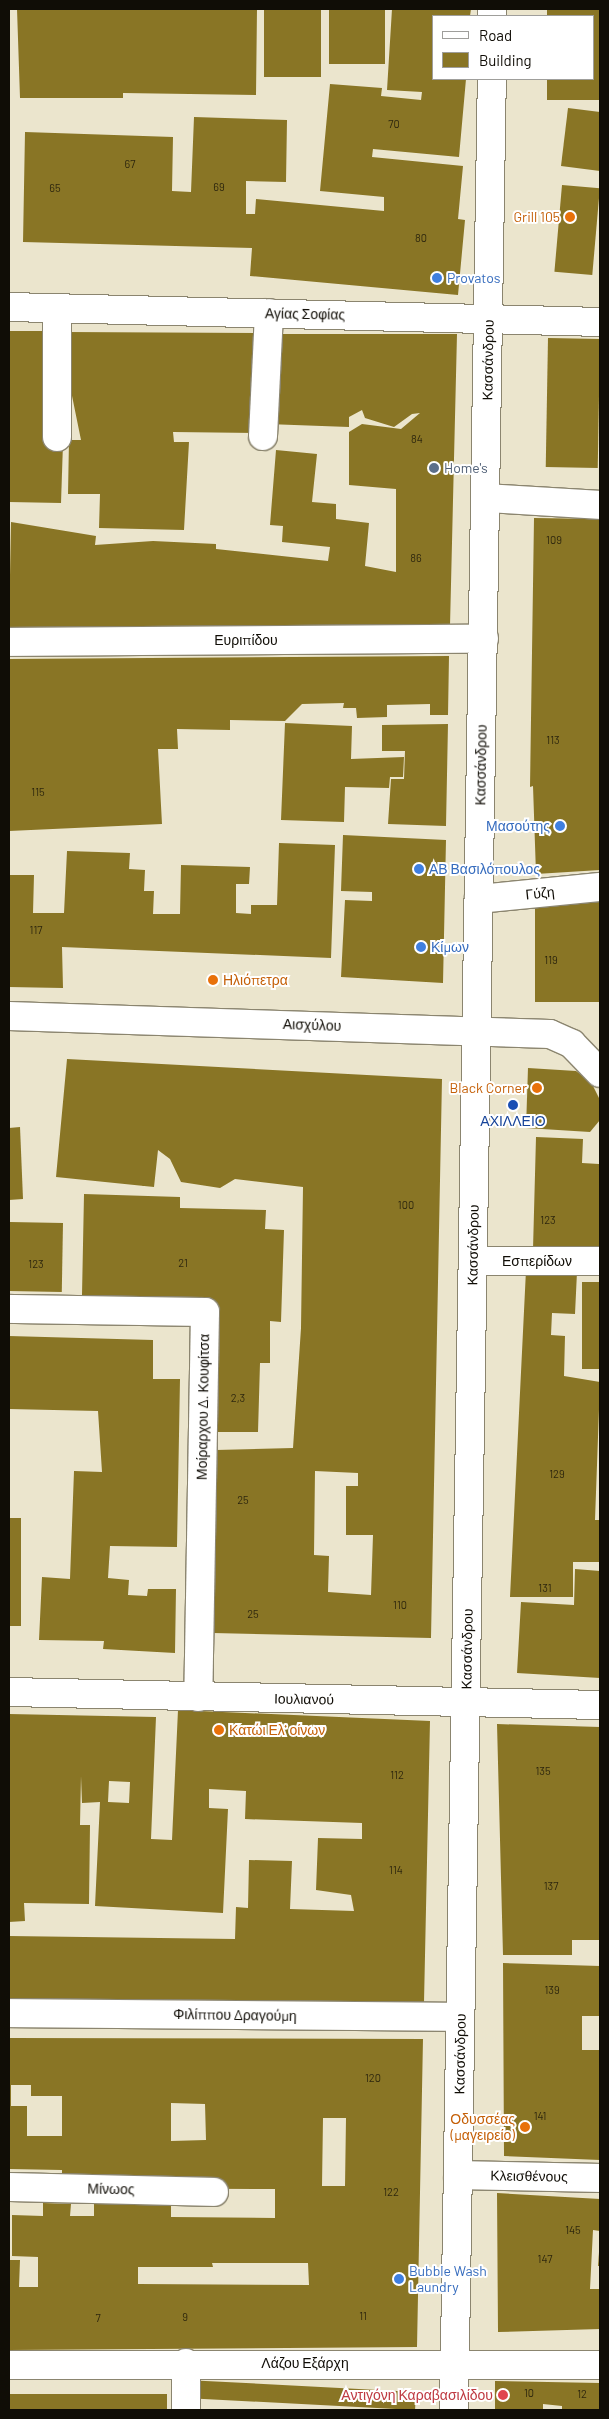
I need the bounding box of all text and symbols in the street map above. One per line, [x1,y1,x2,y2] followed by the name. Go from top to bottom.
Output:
[432,15,594,80] legend
[479,26,512,44] text: Road
[479,51,532,69] text: Building
[388,117,400,131] house number: 70
[125,157,135,171] house number: 67
[213,180,225,194] house number: 69
[49,181,61,195] house number: 65
[514,209,560,225] place label: Grill 105
[564,211,576,223] marker: Grill 105
[415,231,427,245] house number: 80
[447,270,501,286] place label: Provatos
[431,272,443,284] marker: Provatos
[265,305,345,323] street label: Αγίας Σοφίας
[479,319,497,401] street label: Κασσάνδρου
[411,432,423,446] house number: 84
[444,460,488,476] place label: Home's
[428,462,440,474] marker: Home's
[546,533,562,547] house number: 109
[410,551,422,565] house number: 86
[214,632,278,648] street label: Ευριπίδου
[472,724,490,806] street label: Κασσάνδρου
[546,733,560,747] house number: 113
[31,785,45,799] house number: 115
[486,818,550,834] place label: Μασούτης
[554,820,566,832] marker: Μασούτης
[429,861,540,877] place label: ΑΒ Βασιλόπουλος
[413,863,425,875] marker: ΑΒ Βασιλόπουλος
[525,883,555,903] street label: Γύζη
[30,923,42,937] house number: 117
[431,939,469,955] place label: Κίμων
[415,941,427,953] marker: Κίμων
[544,953,558,967] house number: 119
[223,972,288,988] place label: Ηλιόπετρα
[207,974,219,986] marker: Ηλιόπετρα
[283,1016,341,1034] street label: Αισχύλου
[450,1080,527,1096] place label: Black Corner
[531,1082,543,1094] marker: Black Corner
[507,1099,519,1111] marker: ΑΧΙΛΛΕΙΟ
[480,1113,546,1129] place label: ΑΧΙΛΛΕΙΟ
[398,1198,414,1212] house number: 100
[464,1204,482,1286] street label: Κασσάνδρου
[540,1213,556,1227] house number: 123
[502,1253,572,1269] street label: Εσπερίδων
[178,1256,188,1270] house number: 21
[28,1257,44,1271] house number: 123
[193,1334,213,1480] street label: Μοίραρχου Δ. Κουφίτσα
[231,1391,245,1405] house number: 2,3
[549,1467,565,1481] house number: 129
[237,1493,249,1507] house number: 25
[538,1581,552,1595] house number: 131
[393,1598,407,1612] house number: 110
[247,1607,259,1621] house number: 25
[458,1608,476,1690] street label: Κασσάνδρου
[274,1690,334,1708] street label: Ιουλιανού
[229,1722,325,1738] place label: Κατώι Ελ' οίνων
[213,1724,225,1736] marker: Κατώι Ελ' οίνων
[535,1764,551,1778] house number: 135
[390,1768,404,1782] house number: 112
[389,1863,403,1877] house number: 114
[544,1879,558,1893] house number: 137
[544,1983,560,1997] house number: 139
[173,2006,297,2024] street label: Φιλίππου Δραγούμη
[451,2013,469,2095] street label: Κασσάνδρου
[365,2071,381,2085] house number: 120
[534,2109,546,2123] house number: 141
[450,2111,515,2144] place label: Οδυσσέας (μαγειρείο)
[519,2121,531,2133] marker: Οδυσσέας (μαγειρείο)
[490,2167,568,2185] street label: Κλεισθένους
[87,2180,135,2198] street label: Μίνωος
[383,2185,399,2199] house number: 122
[565,2223,581,2237] house number: 145
[538,2252,552,2266] house number: 147
[409,2263,487,2296] place label: Bubble Wash Laundry
[393,2273,405,2285] marker: Bubble Wash Laundry
[359,2309,367,2323] house number: 11
[182,2310,188,2324] house number: 9
[95,2311,101,2325] house number: 7
[261,2355,349,2371] street label: Λάζου Εξάρχη
[524,2386,534,2400] house number: 10
[341,2387,493,2403] place label: Αντιγόνη Καραβασιλίδου
[577,2387,587,2401] house number: 12
[497,2389,509,2401] marker: Αντιγόνη Καραβασιλίδου

